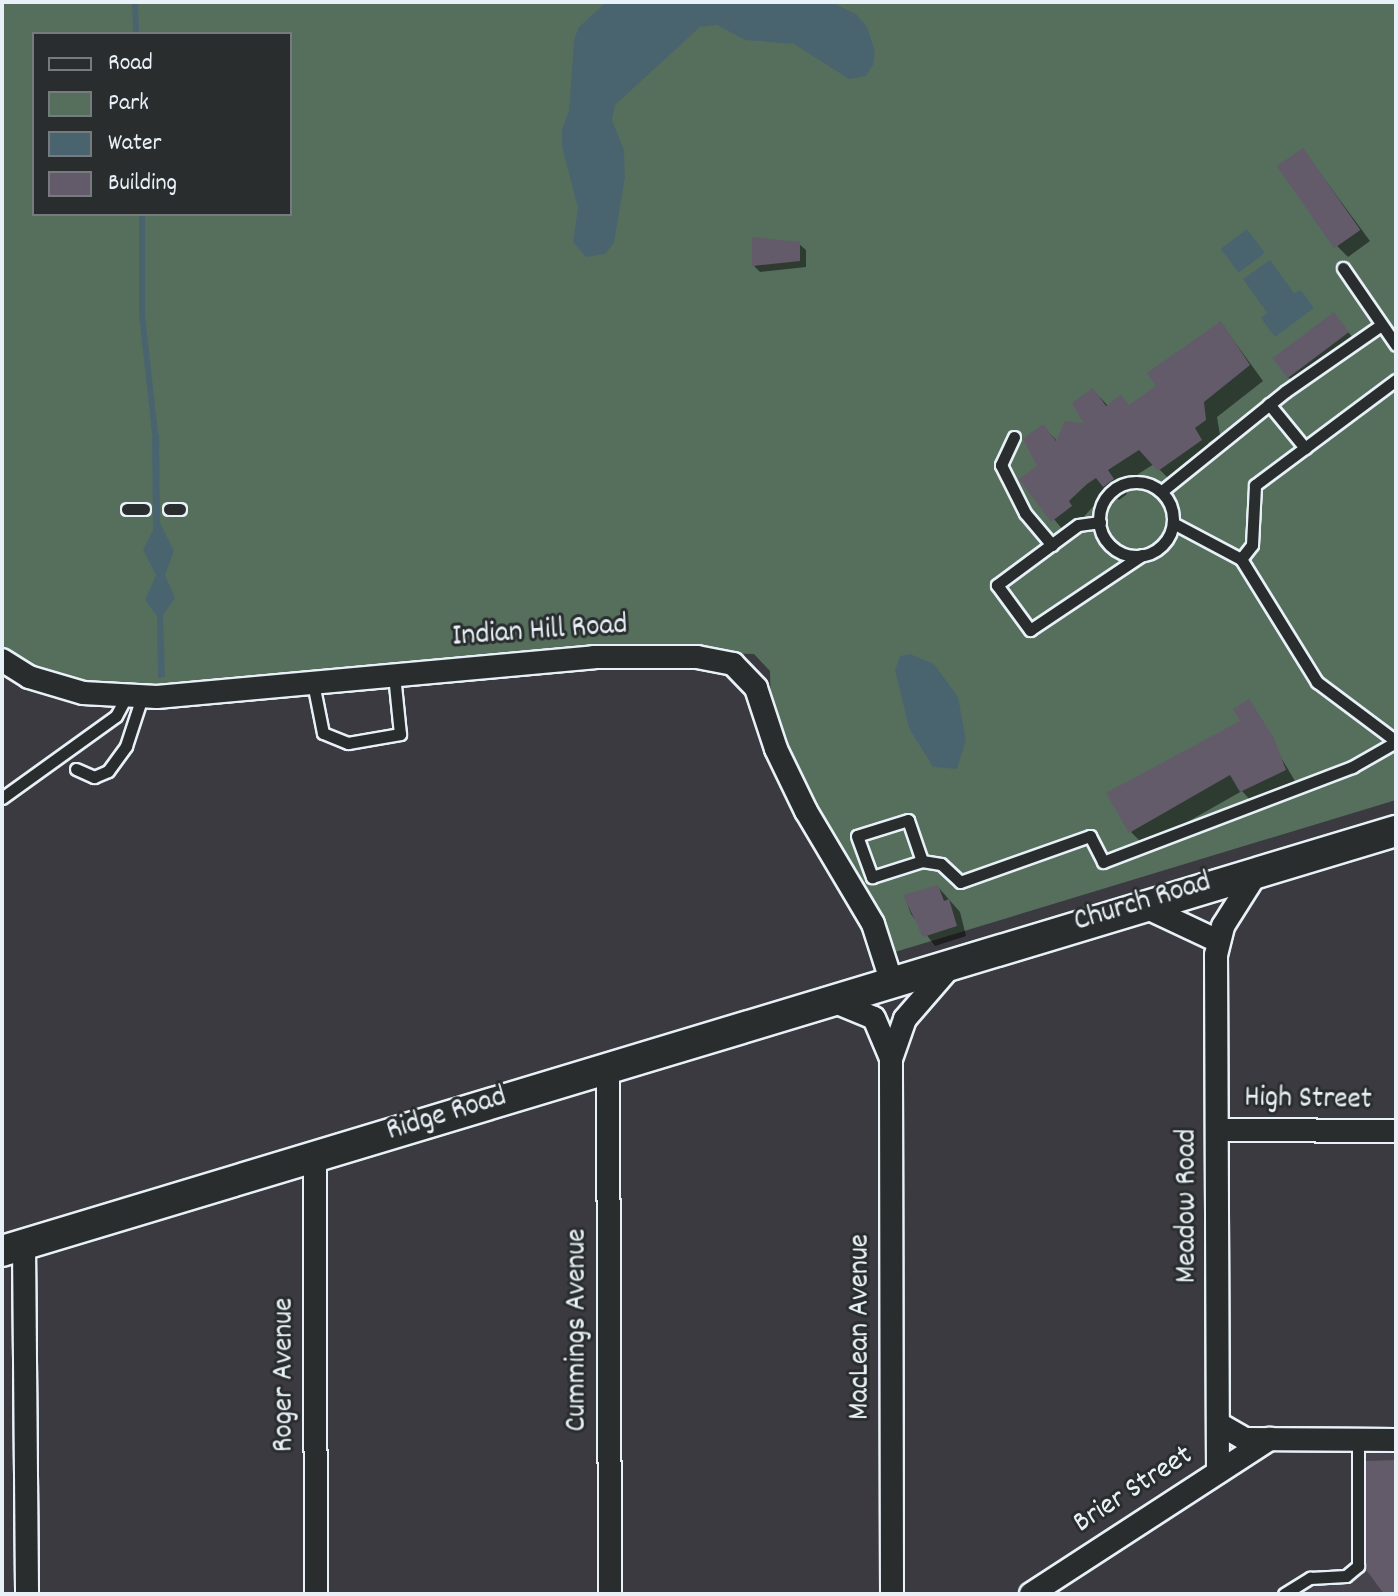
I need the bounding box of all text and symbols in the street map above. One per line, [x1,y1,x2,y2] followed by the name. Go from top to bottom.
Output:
[32,32,292,216] legend
[108,47,153,81] text: Road
[108,87,149,121] text: Park
[108,127,161,161] text: Water
[108,167,177,201] text: Building
[451,609,629,657] street label: Indian Hill Road
[1070,866,1216,942] street label: Church Road
[383,1081,511,1151] street label: Ridge Road
[1244,1082,1372,1120] street label: High Street
[1171,1129,1207,1283] street label: Meadow Road
[561,1228,597,1432] street label: Cummings Avenue
[844,1234,880,1420] street label: MacLean Avenue
[268,1298,304,1452] street label: Roger Avenue
[1068,1439,1200,1543] street label: Brier Street

